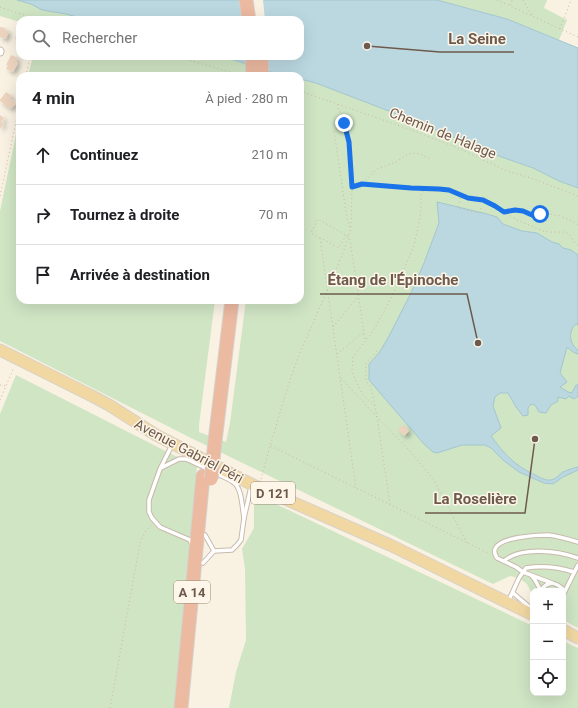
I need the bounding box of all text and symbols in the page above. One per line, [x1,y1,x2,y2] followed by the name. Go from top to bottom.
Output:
[16,16,304,60] search box
[440,25,514,52] callout: La Seine
[30,27,52,49] icon: search
[62,29,137,47] text: Rechercher
[448,30,506,48] text: La Seine
[32,88,75,108] text: 4 min
[205,91,288,106] text: À pied · 280 m
[387,104,499,162] street label: Chemin de Halage
[335,114,353,132] route end
[32,144,54,166] icon: ahead
[70,146,138,164] text: Continuez
[251,147,288,162] text: 210 m
[32,204,54,226] icon: right
[531,205,549,223] route start
[70,206,179,224] text: Tournez à droite
[259,207,288,222] text: 70 m
[32,264,54,286] icon: arrive
[70,266,210,284] text: Arrivée à destination
[320,267,467,294] callout: Étang de l'Épinoche
[328,271,458,289] text: Étang de l'Épinoche
[132,416,246,486] street label: Avenue Gabriel Péri
[251,482,295,504] road number: D 121
[425,486,525,513] callout: La Roselière
[433,490,517,508] text: La Roselière
[174,581,210,603] road number: A 14
[530,588,566,696] map controls
[530,588,566,624] button: +
[530,624,566,660] button: −
[530,660,566,696] button: locate

